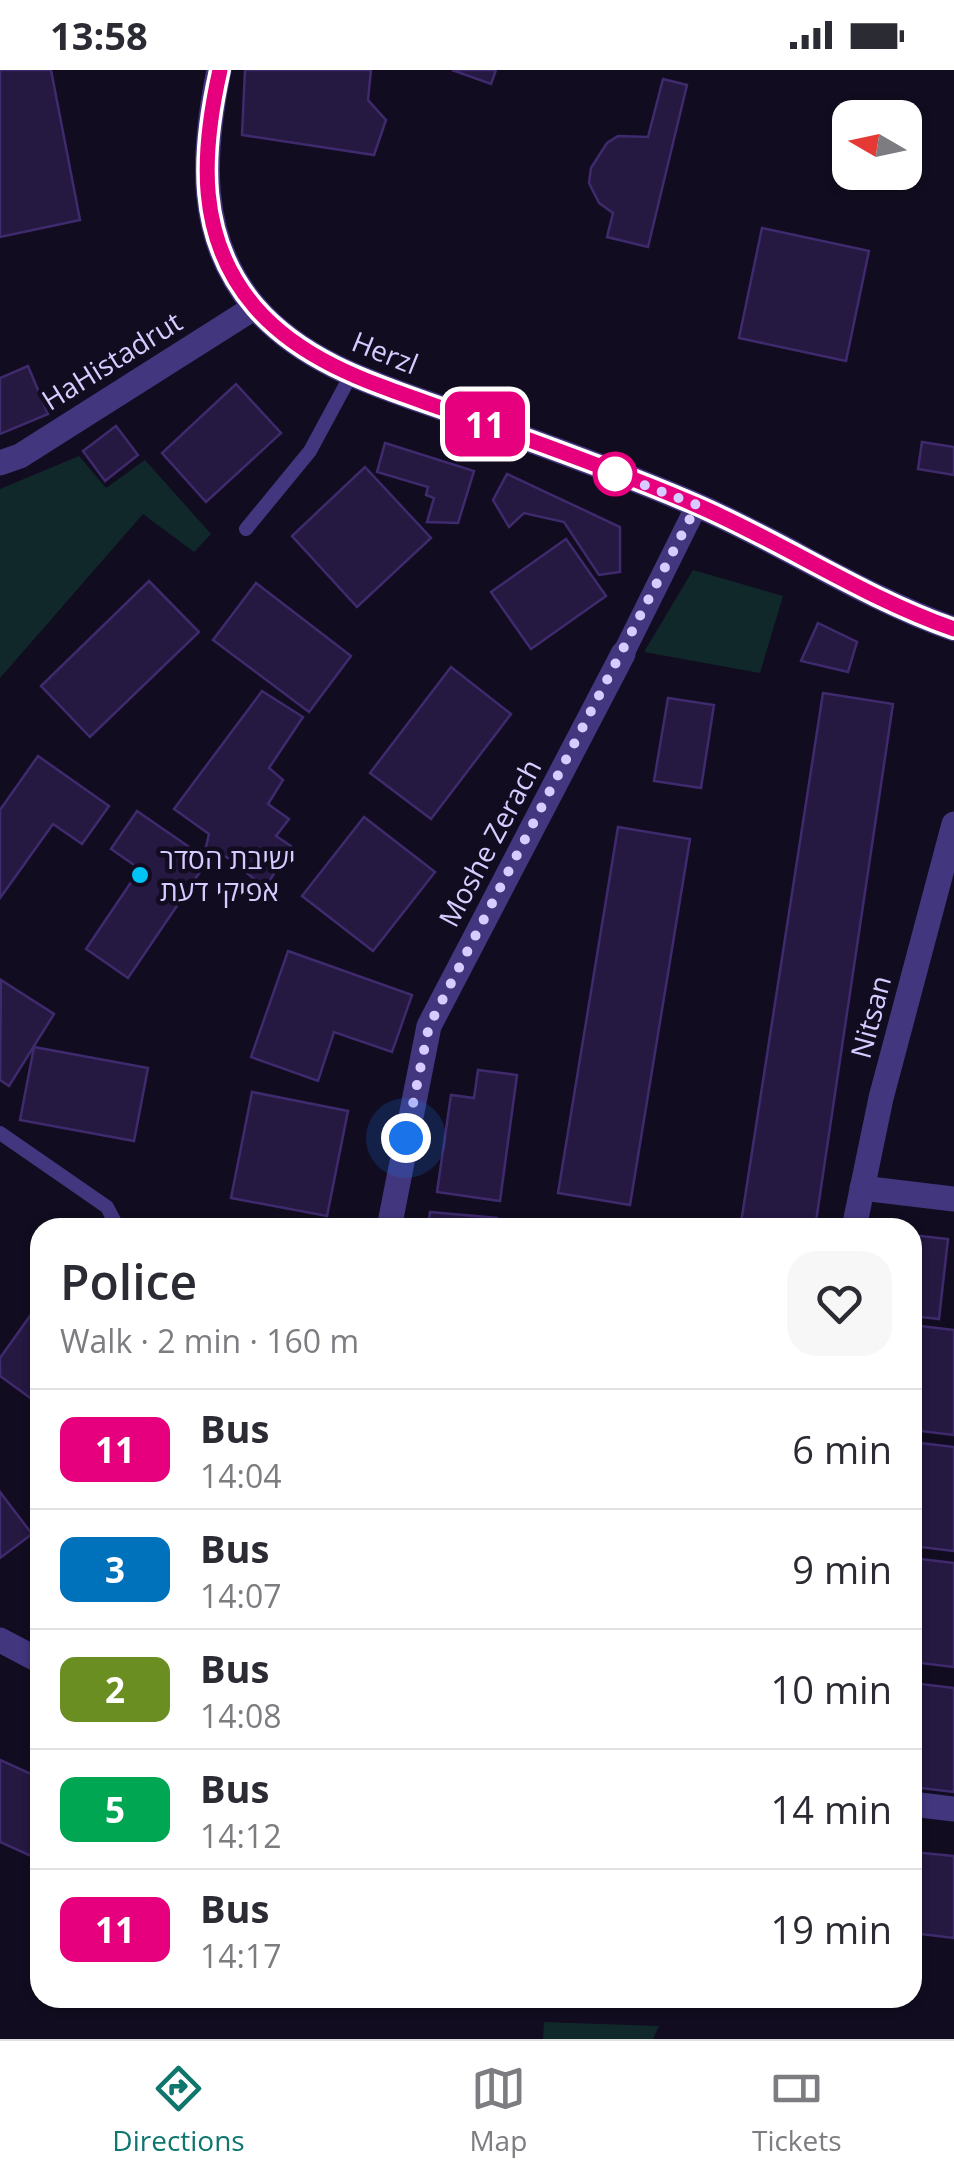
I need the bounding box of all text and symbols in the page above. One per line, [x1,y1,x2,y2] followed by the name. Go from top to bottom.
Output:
[50,9,148,61] text: 13:58
[832,100,922,190] north arrow
[832,100,922,190] map controls
[34,302,189,418] street label: HaHistadrut
[347,322,424,382] street label: Herzl
[440,392,530,456] line badge: 11
[465,401,505,448] text: 11
[594,453,636,495] unlabelled marker
[429,752,549,933] street label: Moshe Zerach
[160,839,295,909] place label: ישיבת הסדר אפיקי דעת
[129,864,151,886] marker: ישיבת הסדר אפיקי דעת
[841,971,899,1062] street label: Nitsan
[381,1113,431,1163] your location
[60,1249,197,1314] text: Police
[787,1251,892,1356] button: heart
[60,1319,359,1362] text: Walk · 2 min · 160 m
[200,1402,269,1454] text: Bus
[792,1423,892,1475] text: 6 min
[95,1426,135,1473] text: 11
[200,1454,282,1497] text: 14:04
[200,1522,269,1574] text: Bus
[792,1543,892,1595] text: 9 min
[105,1546,125,1593] text: 3
[200,1574,282,1617] text: 14:07
[200,1642,269,1694] text: Bus
[771,1663,892,1715] text: 10 min
[105,1666,125,1713] text: 2
[200,1694,282,1737] text: 14:08
[200,1762,269,1814] text: Bus
[771,1783,892,1835] text: 14 min
[105,1786,125,1833] text: 5
[200,1814,282,1857] text: 14:12
[200,1882,269,1934] text: Bus
[771,1903,892,1955] text: 19 min
[95,1906,135,1953] text: 11
[200,1934,282,1977] text: 14:17
[112,2061,245,2159] tab: Directions
[469,2061,527,2159] tab: Map
[752,2061,842,2159] tab: Tickets

